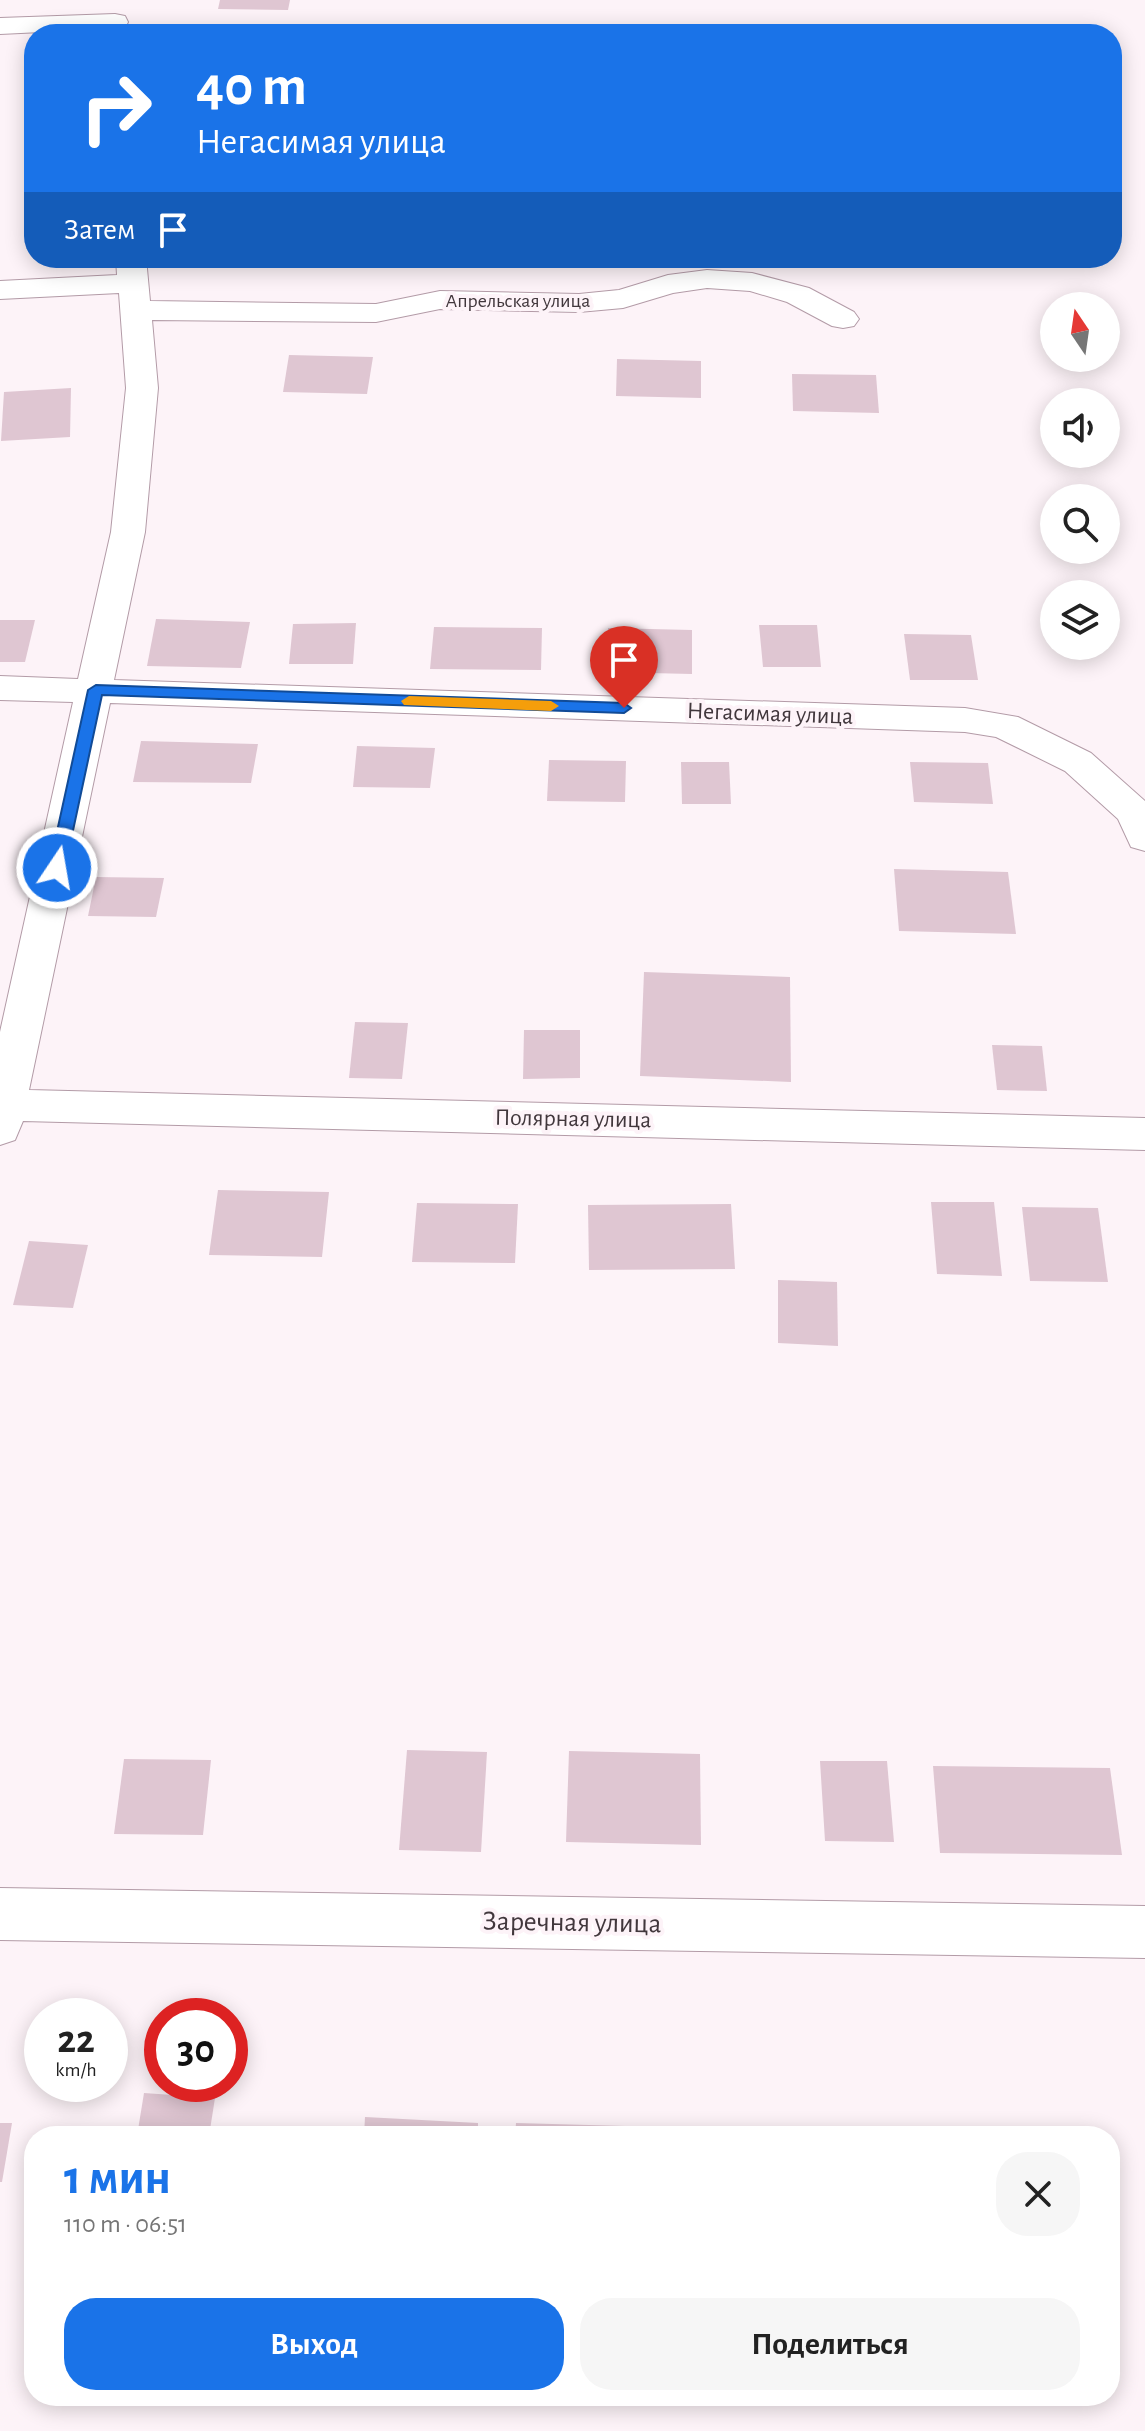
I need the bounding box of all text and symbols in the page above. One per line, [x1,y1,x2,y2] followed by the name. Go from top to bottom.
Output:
[64,56,168,160] icon: right
[196,59,307,115] text: 40 m
[196,124,446,160] text: Негасимая улица
[151,208,195,252] icon: arrive
[64,215,135,245] text: Затем
[446,291,590,311] street label: Апрельская улица
[1040,292,1120,372] north arrow
[1040,292,1120,660] map controls
[1040,388,1120,468] button: sound
[1040,484,1120,564] button: search
[1040,580,1120,660] button: layers
[590,626,658,708] pin
[602,638,646,682] icon: arrive
[686,699,854,729] street label: Негасимая улица
[15,826,99,910] position arrow
[494,1106,652,1132] street label: Полярная улица
[482,1907,662,1939] street label: Заречная улица
[144,1998,248,2102] speed limit sign: 30
[57,2020,95,2060] text: 22
[55,2060,97,2080] text: km/h
[996,2152,1080,2236] button: close
[64,2155,171,2203] text: 1 мин
[64,2211,187,2237] text: 110 m · 06:51
[64,2298,564,2390] button: Выход
[580,2298,1080,2390] button: Поделиться

